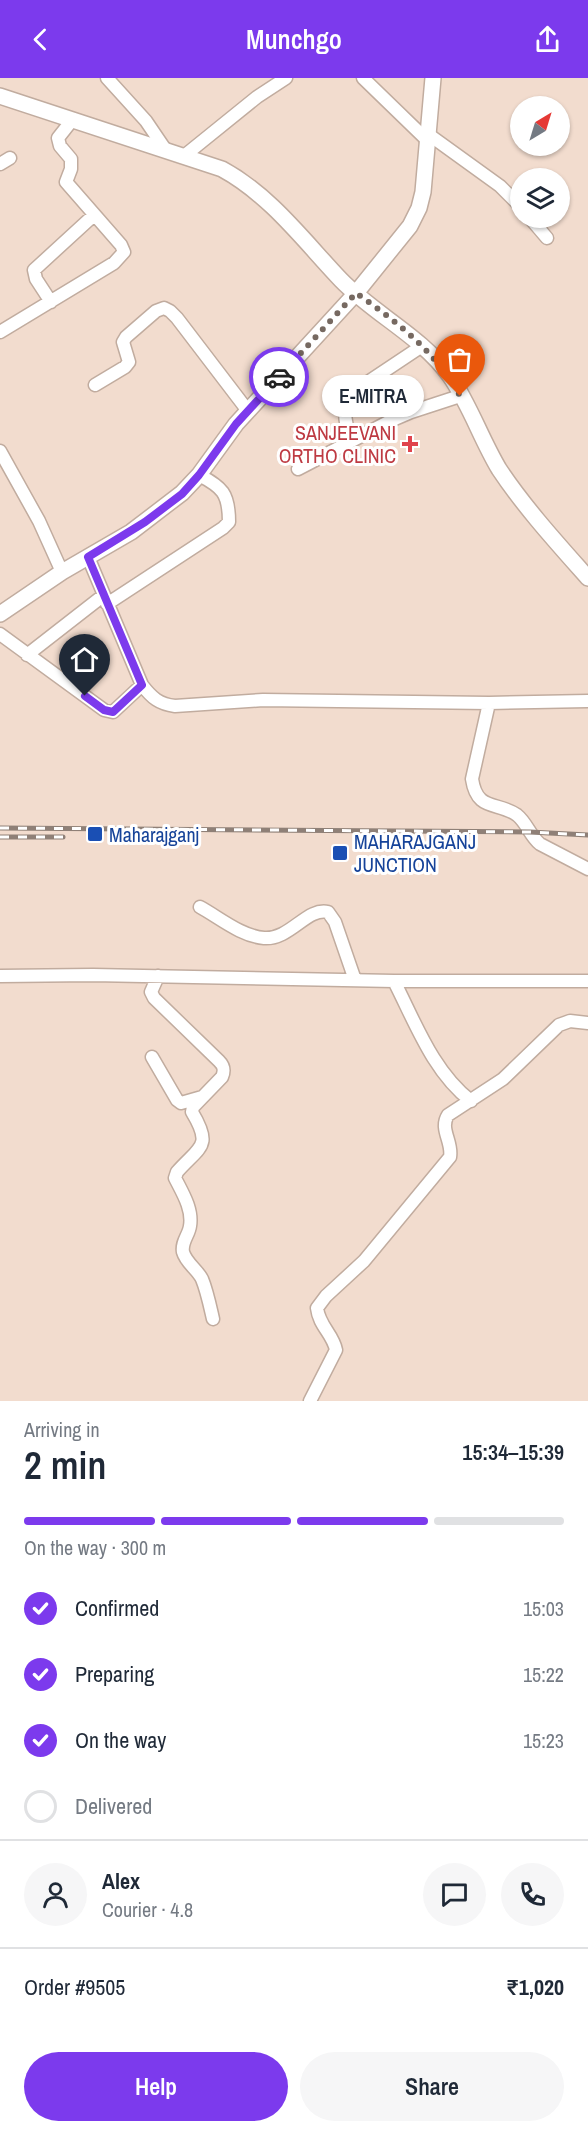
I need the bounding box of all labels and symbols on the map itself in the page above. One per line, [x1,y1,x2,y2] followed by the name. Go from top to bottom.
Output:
[510,96,570,156] north arrow
[434,334,485,396] pin
[249,347,309,407] courier
[322,375,424,417] callout: E-MITRA
[279,419,396,469] place label: SANJEEVANI ORTHO CLINIC
[401,435,419,453] marker: SANJEEVANI ORTHO CLINIC
[59,634,110,696] pin
[109,821,199,848] place label: Maharajganj
[86,825,104,843] marker: Maharajganj
[354,828,476,878] place label: MAHARAJGANJ JUNCTION
[331,844,349,862] marker: MAHARAJGANJ JUNCTION

